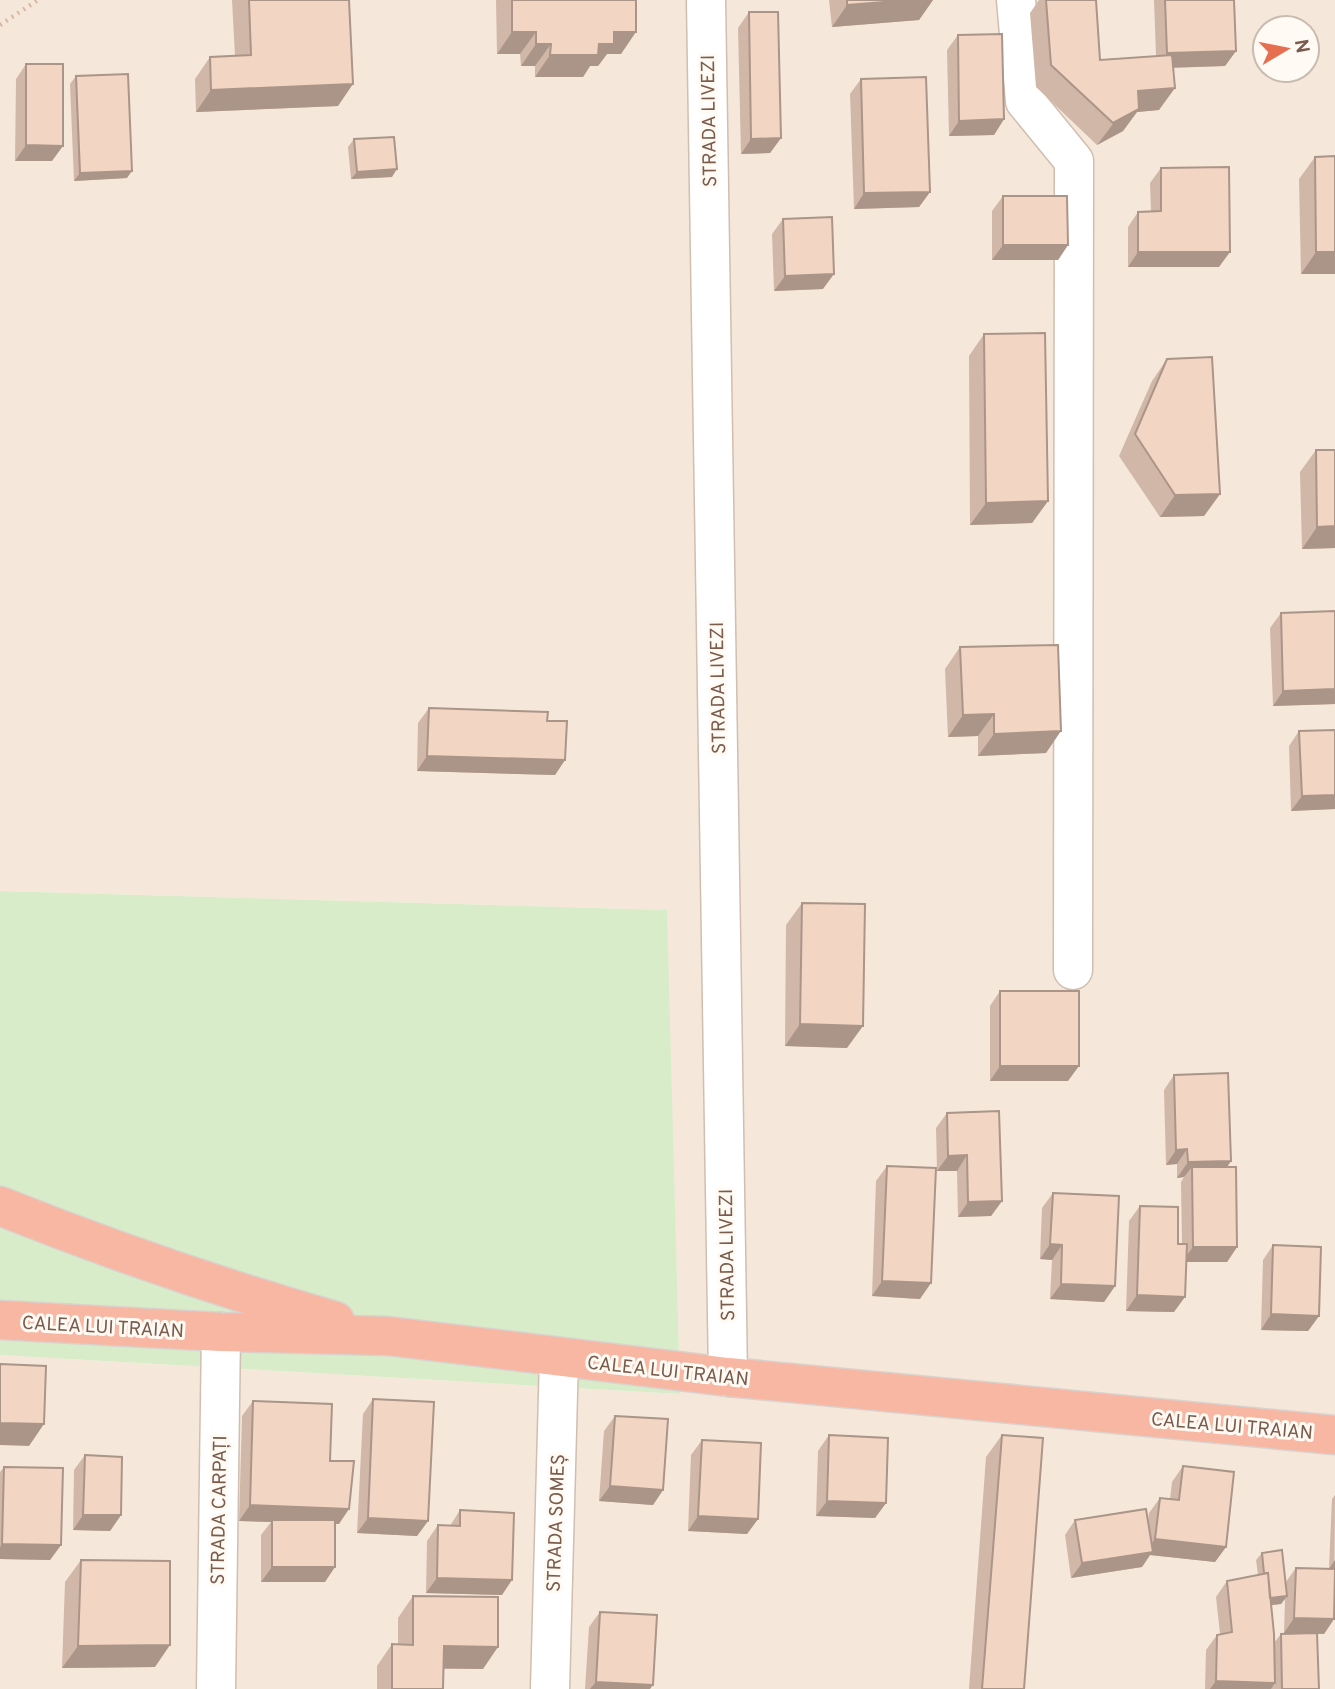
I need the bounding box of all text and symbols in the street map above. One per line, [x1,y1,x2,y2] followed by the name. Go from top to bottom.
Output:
[1251,14,1321,84] north arrow
[1288,38,1314,55] text: N
[697,55,723,187] street label: STRADA LIVEZI
[706,622,732,754] street label: STRADA LIVEZI
[715,1189,741,1321] street label: STRADA LIVEZI
[21,1312,185,1344] street label: CALEA LUI TRAIAN
[586,1352,750,1392] street label: CALEA LUI TRAIAN
[1150,1408,1314,1446] street label: CALEA LUI TRAIAN
[207,1435,233,1585] street label: STRADA CARPAȚI
[543,1454,571,1593] street label: STRADA SOMEȘ

